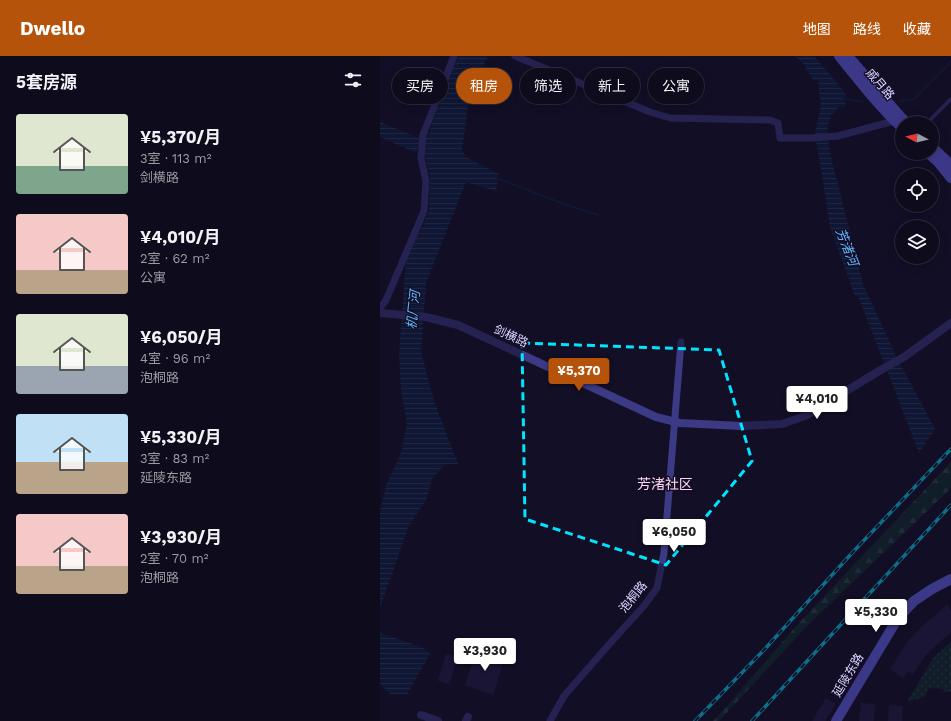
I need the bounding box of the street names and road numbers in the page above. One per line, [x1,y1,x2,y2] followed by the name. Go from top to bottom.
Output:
[863,66,897,102] street label: 戚月路
[492,322,530,350] street label: 剑横路
[616,579,650,615] street label: 泡桐路
[830,651,866,699] street label: 延陵东路

